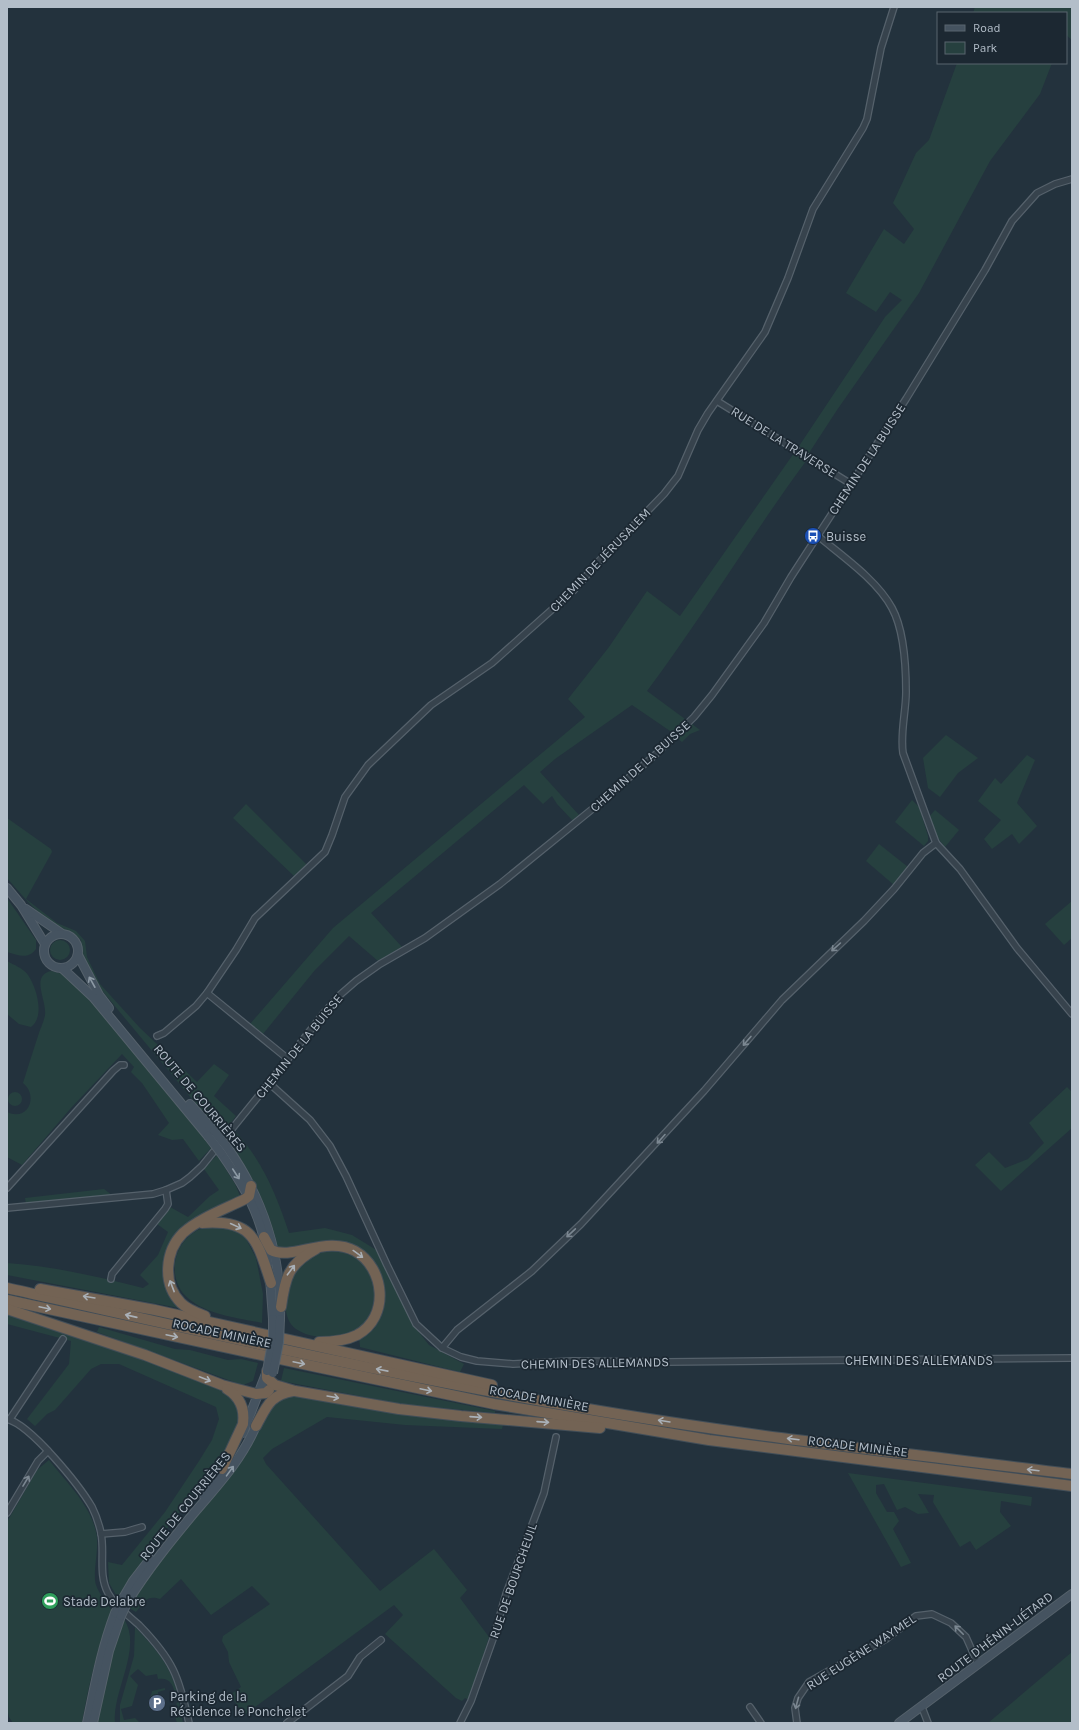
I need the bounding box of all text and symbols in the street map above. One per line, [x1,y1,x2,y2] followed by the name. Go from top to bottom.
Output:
[937,12,1067,64] legend
[973,21,1001,35] text: Road
[973,41,998,55] text: Park
[825,401,909,517] street label: CHEMIN DE LA BUISSE
[728,403,840,481] street label: RUE DE LA TRAVERSE
[545,504,653,615] street label: CHEMIN DE JÉRUSALEM
[803,526,823,546] bus stop icon: Buisse
[826,529,866,544] place label: Buisse
[587,717,693,815] street label: CHEMIN DE LA BUISSE
[831,943,841,952] one-way arrow
[87,976,95,988] one-way arrow
[252,991,346,1101] street label: CHEMIN DE LA BUISSE
[742,1036,751,1047] one-way arrow
[151,1040,251,1155] street label: ROUTE DE COURRIÈRES
[656,1134,665,1144] one-way arrow
[232,1168,240,1180] one-way arrow
[230,1223,242,1230] one-way arrow
[566,1229,577,1238] one-way arrow
[353,1250,364,1258] one-way arrow
[287,1265,295,1276] one-way arrow
[167,1281,175,1293] one-way arrow
[83,1293,96,1301] one-way arrow
[38,1304,51,1312] one-way arrow
[125,1312,138,1319] one-way arrow
[171,1313,273,1351] street label: ROCADE MINIÈRE
[165,1332,178,1340] one-way arrow
[845,1353,993,1368] street label: CHEMIN DES ALLEMANDS
[521,1354,669,1372] street label: CHEMIN DES ALLEMANDS
[292,1360,305,1368] one-way arrow
[375,1366,388,1374] one-way arrow
[199,1375,211,1383] one-way arrow
[488,1380,590,1414] street label: ROCADE MINIÈRE
[420,1386,433,1394] one-way arrow
[327,1394,340,1402] one-way arrow
[469,1414,482,1421] one-way arrow
[658,1417,671,1425] one-way arrow
[536,1419,549,1426] one-way arrow
[807,1430,909,1460] street label: ROCADE MINIÈRE
[787,1435,800,1443] one-way arrow
[135,1447,233,1563] street label: ROUTE DE COURRIÈRES
[226,1466,234,1477] one-way arrow
[1027,1466,1040,1473] one-way arrow
[22,1476,30,1487] one-way arrow
[486,1521,540,1641] street label: RUE DE BOURCHEUIL
[933,1587,1056,1685] street label: ROUTE D'HÉNIN-LIÉTARD
[40,1591,60,1611] sports icon: Stade Delabre
[63,1594,146,1609] place label: Stade Delabre
[802,1609,919,1693] street label: RUE EUGÈNE WAYMEL
[954,1625,964,1635] one-way arrow
[170,1689,306,1719] place label: Parking de la Résidence le Ponchelet
[147,1693,167,1713] parking icon: Parking de la Résidence le Ponchelet
[792,1697,800,1710] one-way arrow

